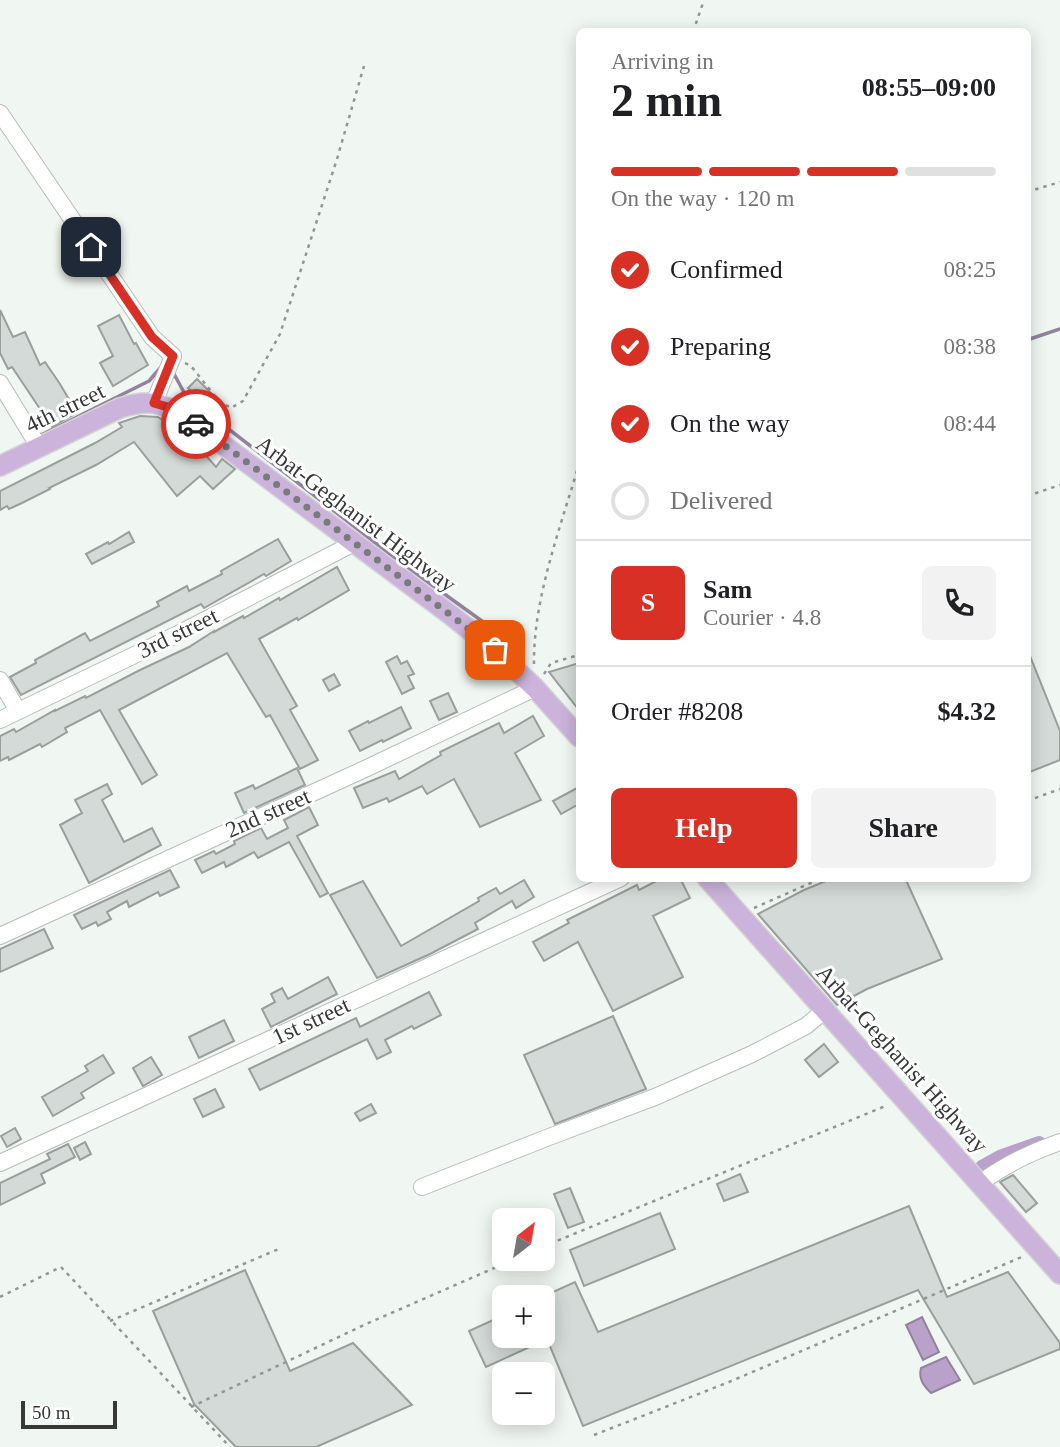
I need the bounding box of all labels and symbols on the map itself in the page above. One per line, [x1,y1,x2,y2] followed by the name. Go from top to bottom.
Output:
[61,217,121,277] pin
[21,378,109,438] street label: 4th street
[161,389,231,459] courier
[251,431,461,598] street label: Arbat-Geghanist Highway
[134,603,223,663] street label: 3rd street
[465,620,525,680] pin
[222,783,315,843] street label: 2nd street
[811,960,993,1158] street label: Arbat-Geghanist Highway
[268,992,354,1050] street label: 1st street
[492,1208,555,1270] north arrow
[21,1398,117,1430] scale bar

